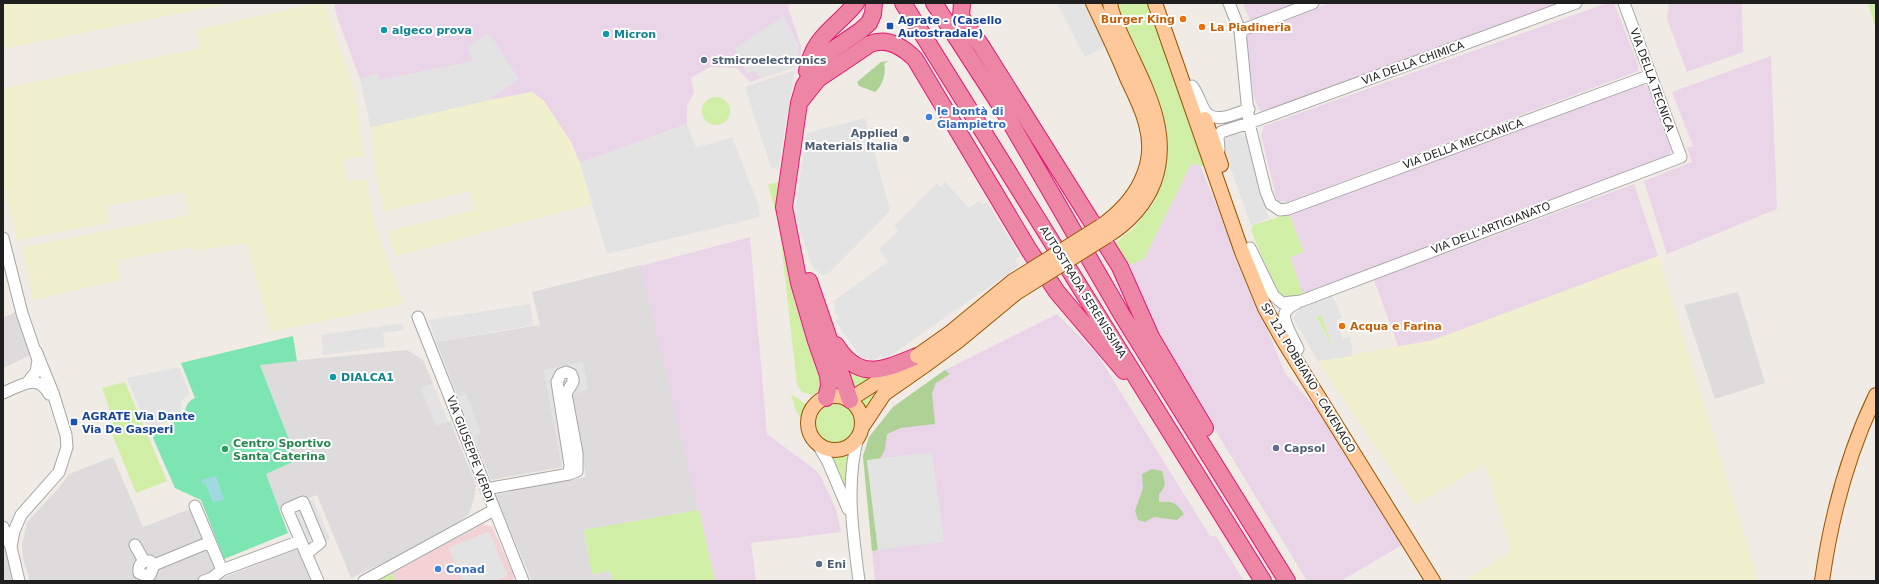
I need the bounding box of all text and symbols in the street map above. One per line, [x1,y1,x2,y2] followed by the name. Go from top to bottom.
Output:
[1101,13,1175,26] place label: Burger King
[898,14,1002,40] place label: Agrate - (Casello Autostradale)
[1178,14,1188,24] marker: Burger King
[885,21,895,31] marker: Agrate - (Casello Autostradale)
[1210,21,1291,34] place label: La Piadineria
[1197,22,1207,32] marker: La Piadineria
[392,24,472,37] place label: algeco prova
[379,25,389,35] marker: algeco prova
[1627,27,1677,134] street label: VIA DELLA TECNICA
[614,28,656,41] place label: Micron
[601,29,611,39] marker: Micron
[1360,38,1466,88] street label: VIA DELLA CHIMICA
[712,54,827,67] place label: stmicroelectronics
[699,55,709,65] marker: stmicroelectronics
[937,105,1006,131] place label: le bontà di Giampietro
[924,112,934,122] marker: le bontà di Giampietro
[1401,116,1525,172] street label: VIA DELLA MECCANICA
[804,127,898,153] place label: Applied Materials Italia
[901,134,911,144] marker: Applied Materials Italia
[1430,199,1553,257] street label: VIA DELL'ARTIGIANATO
[1037,224,1129,361] street label: AUTOSTRADA SERENISSIMA
[1258,301,1358,455] street label: SP 121 POBBIANO - CAVENAGO
[1350,320,1442,333] place label: Acqua e Farina
[1337,321,1347,331] marker: Acqua e Farina
[341,371,394,384] place label: DIALCA1
[328,372,338,382] marker: DIALCA1
[444,394,496,504] street label: VIA GIUSEPPE VERDI
[82,410,195,436] place label: AGRATE Via Dante Via De Gasperi
[69,417,79,427] marker: AGRATE Via Dante Via De Gasperi
[233,437,331,463] place label: Centro Sportivo Santa Caterina
[1284,442,1325,455] place label: Capsol
[1271,443,1281,453] marker: Capsol
[220,444,230,454] marker: Centro Sportivo Santa Caterina
[827,558,846,571] place label: Eni
[814,559,824,569] marker: Eni
[446,563,485,576] place label: Conad
[433,564,443,574] marker: Conad

